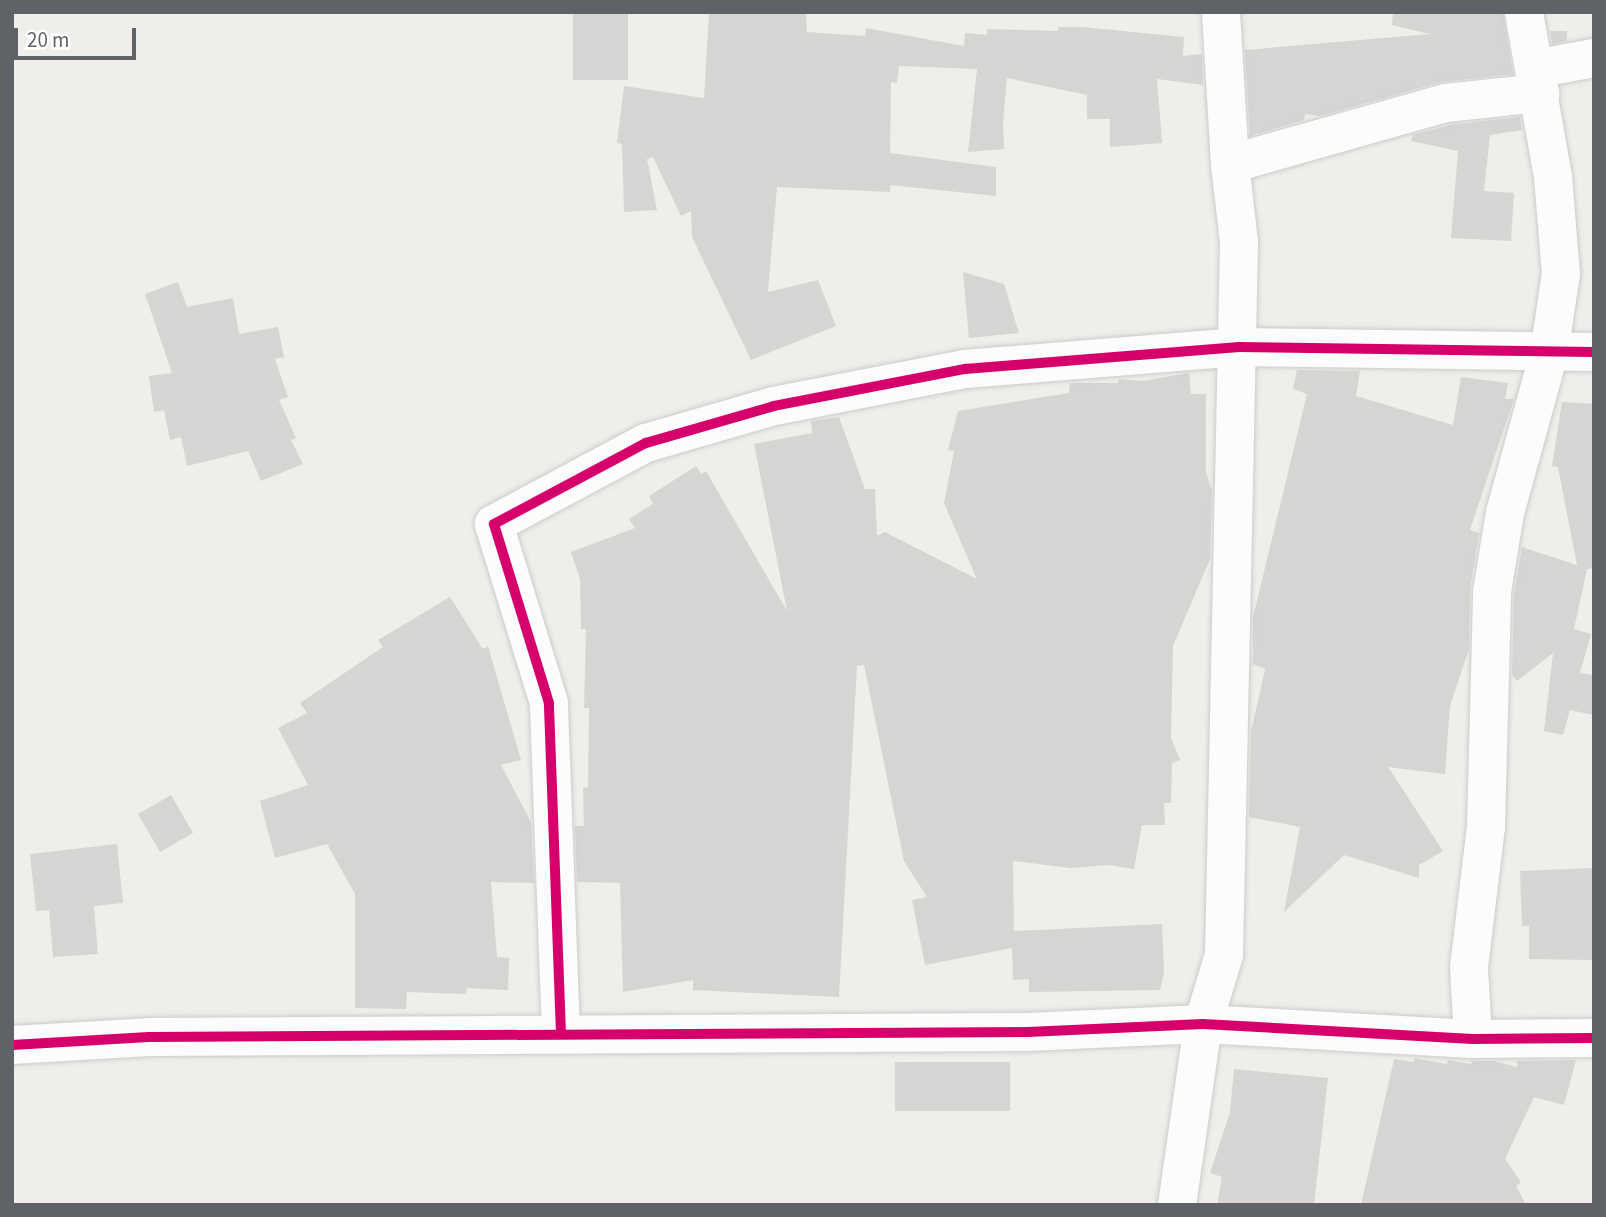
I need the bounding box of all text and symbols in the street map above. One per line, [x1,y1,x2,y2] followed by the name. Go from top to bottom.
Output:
[18,14,140,58] scale bar
[27,25,69,55] text: 20 m

